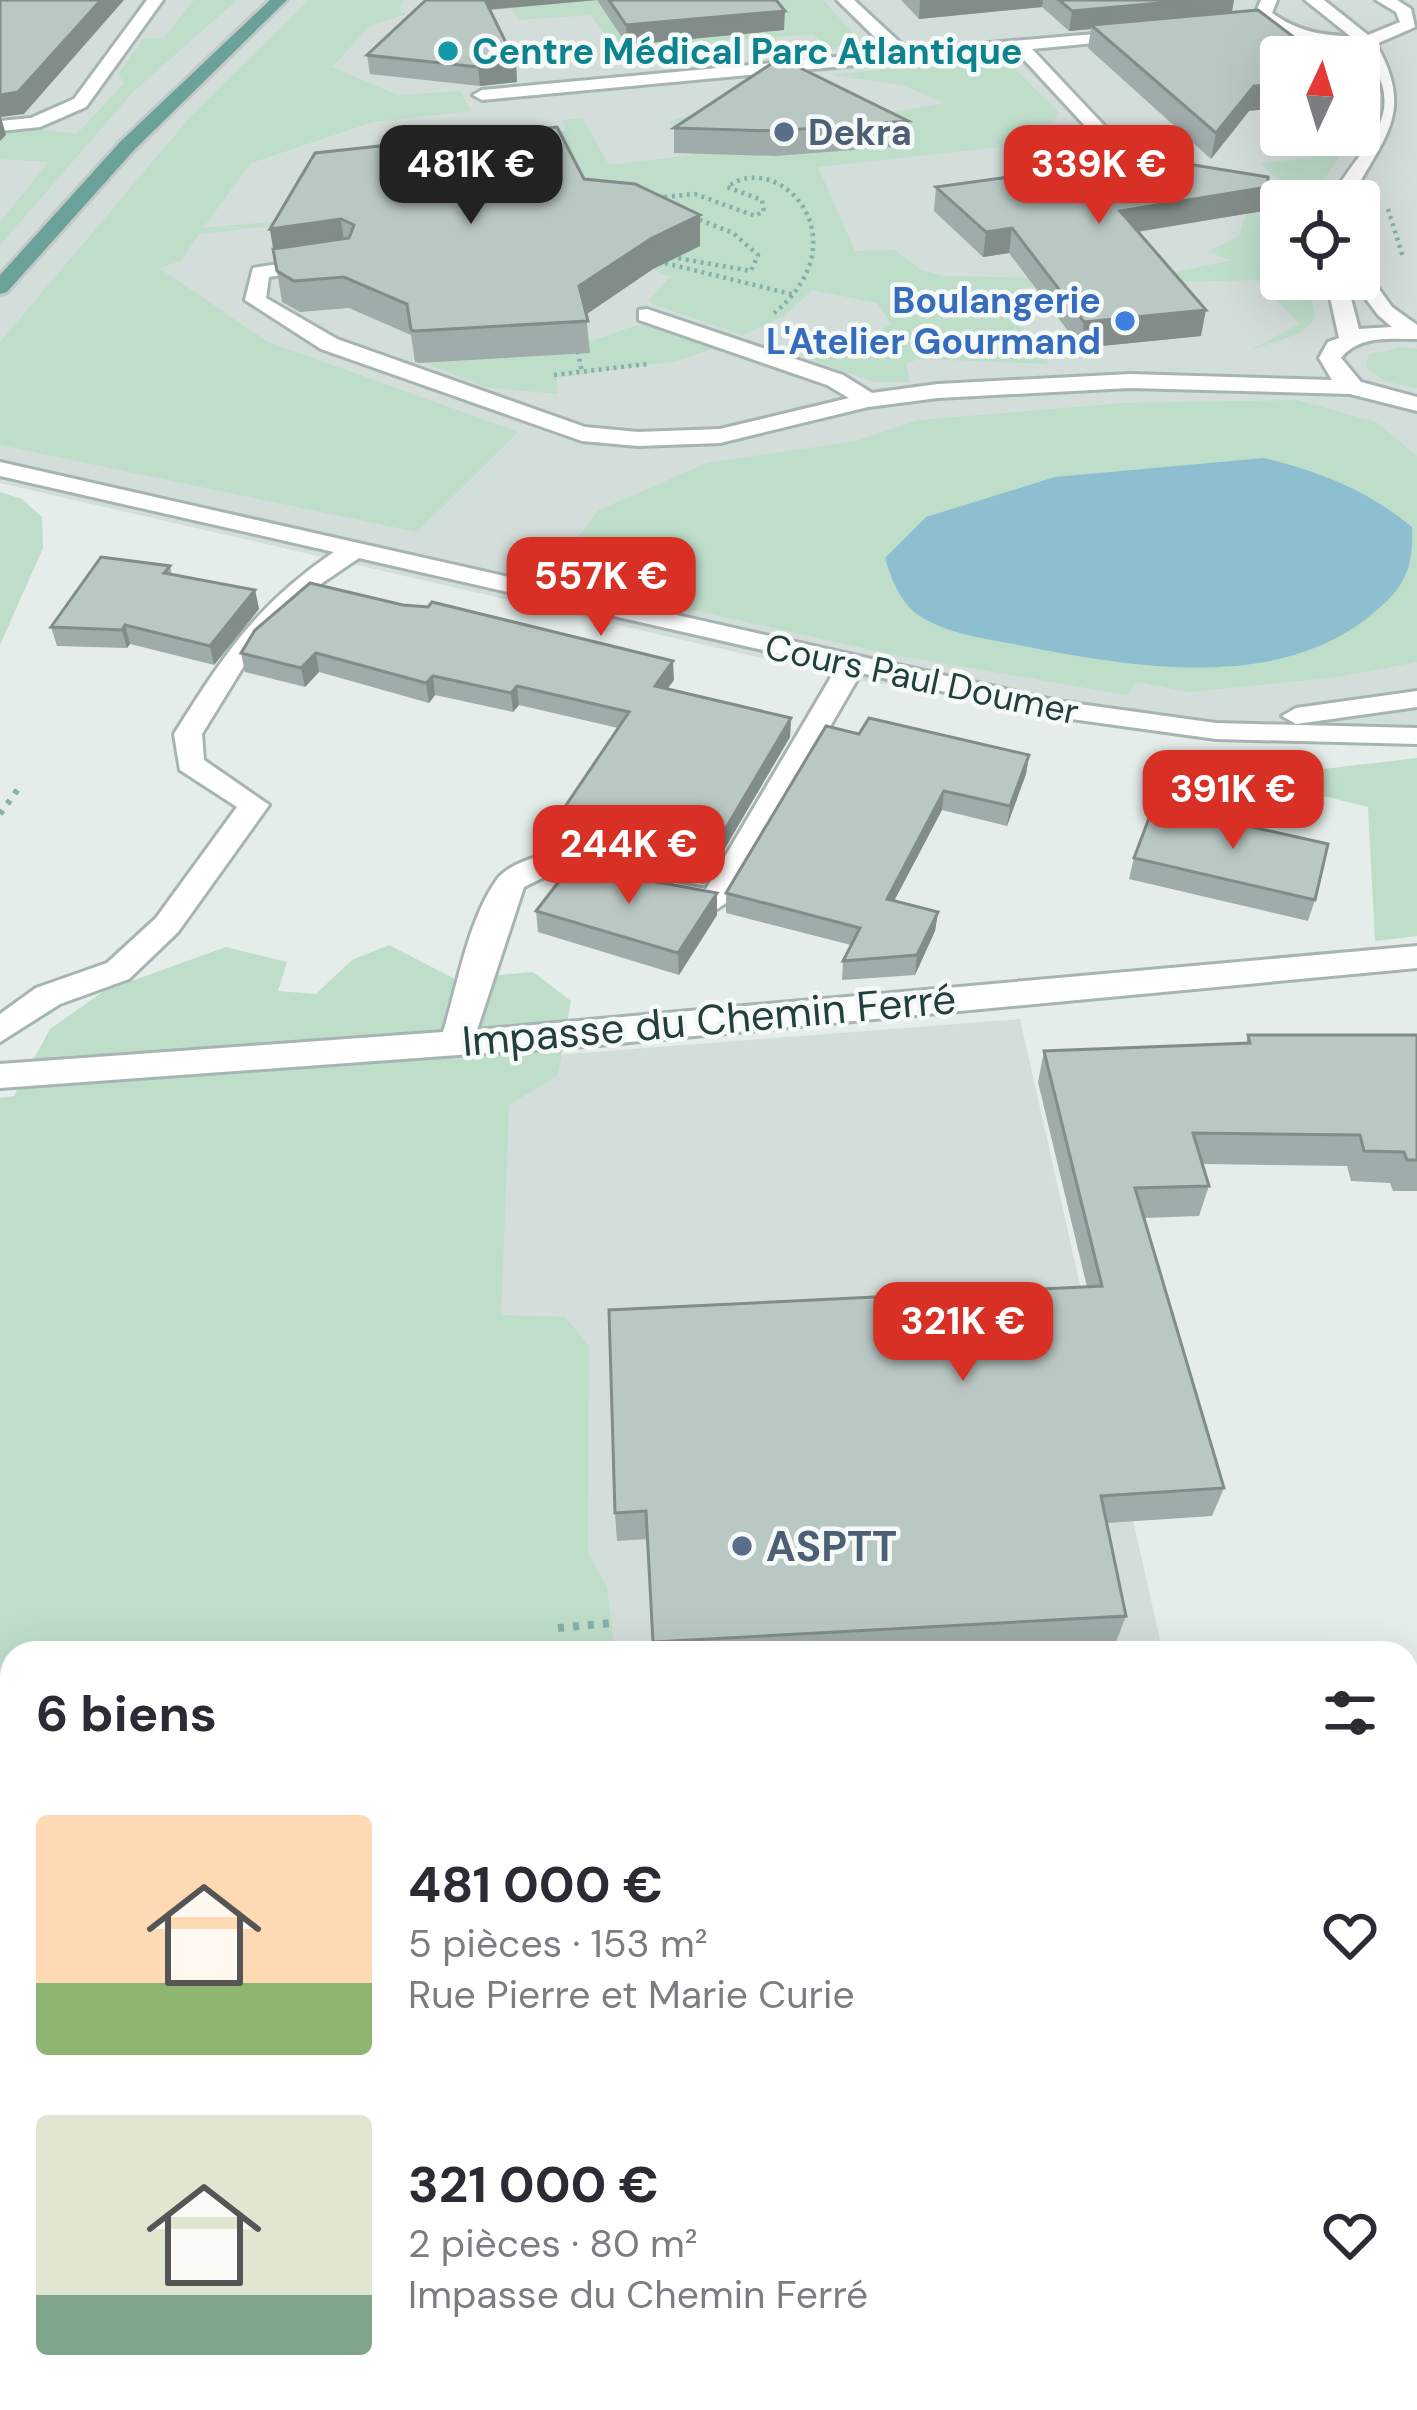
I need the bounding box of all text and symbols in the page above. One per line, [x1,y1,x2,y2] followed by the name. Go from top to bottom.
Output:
[472,28,1023,75] place label: Centre Médical Parc Atlantique
[1260,36,1380,156] north arrow
[1260,36,1380,300] map controls
[435,38,461,64] marker: Centre Médical Parc Atlantique
[808,109,912,156] place label: Dekra
[771,119,797,145] marker: Dekra
[373,125,569,227] pin: 481K €
[1001,125,1197,227] pin: 339K €
[407,138,535,189] text: 481K €
[1031,138,1167,189] text: 339K €
[1260,180,1380,300] button: locate
[766,277,1101,365] place label: Boulangerie L'Atelier Gourmand
[1112,308,1138,334] marker: Boulangerie L'Atelier Gourmand
[503,537,699,639] pin: 557K €
[534,550,668,601] text: 557K €
[761,623,1083,735] street label: Cours Paul Doumer
[1135,750,1331,852] pin: 391K €
[1170,763,1296,814] text: 391K €
[531,805,727,907] pin: 244K €
[560,818,698,869] text: 244K €
[460,971,958,1069] street label: Impasse du Chemin Ferré
[865,1282,1061,1384] pin: 321K €
[900,1295,1026,1346] text: 321K €
[766,1519,897,1574] place label: ASPTT
[729,1533,755,1559] marker: ASPTT
[36,1680,217,1747] text: 6 biens
[1317,1680,1383,1746] icon: filters
[408,1851,663,1918] text: 481 000 €
[132,1863,276,2007] icon: home
[1317,1902,1383,1968] icon: heart
[408,1918,708,1969] text: 5 pièces · 153 m²
[408,1969,855,2020] text: Rue Pierre et Marie Curie
[408,2151,659,2218] text: 321 000 €
[132,2163,276,2307] icon: home
[1317,2202,1383,2268] icon: heart
[408,2218,698,2269] text: 2 pièces · 80 m²
[408,2269,868,2320] text: Impasse du Chemin Ferré

